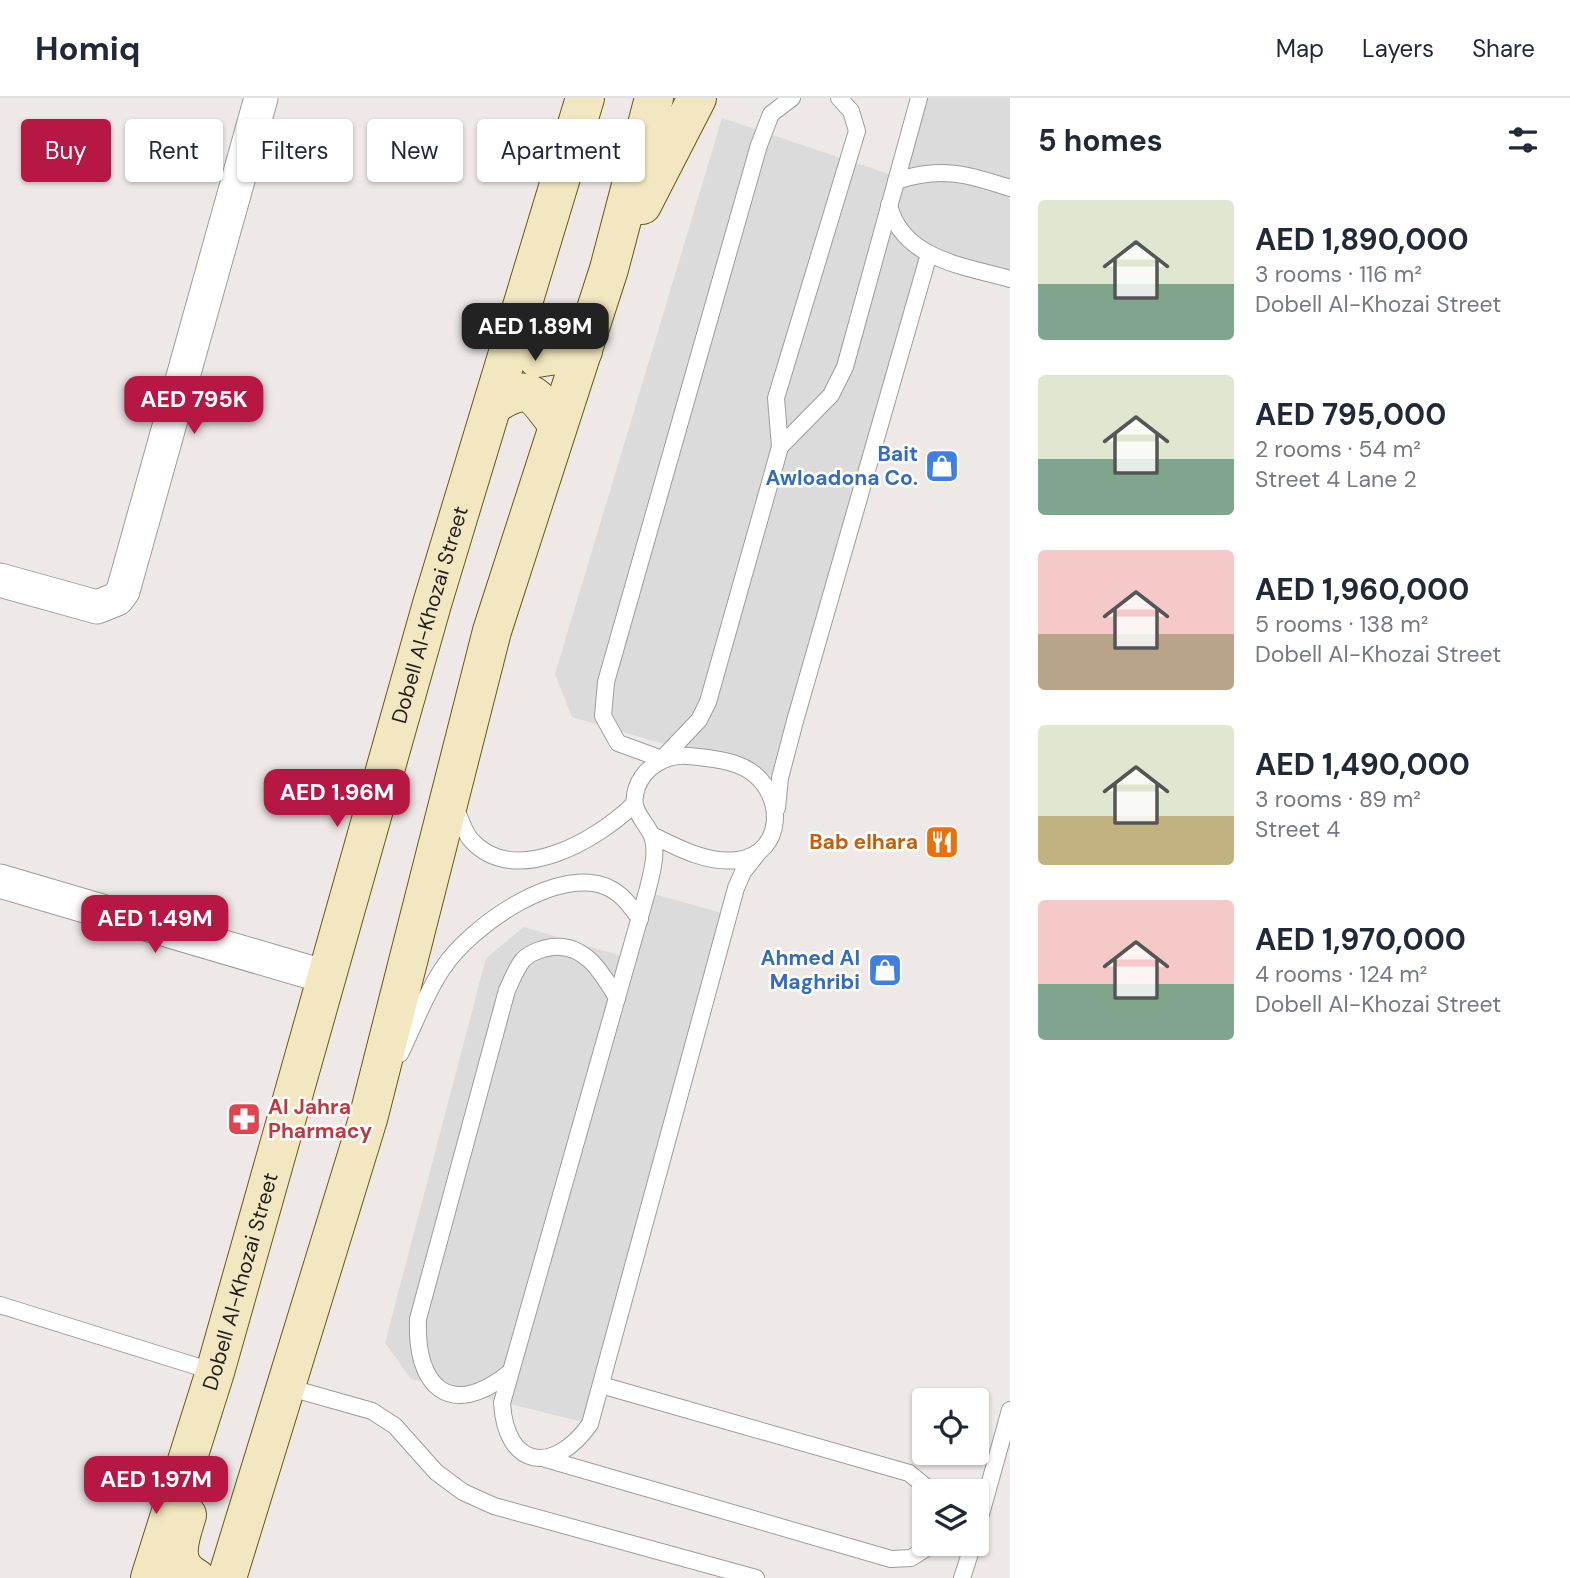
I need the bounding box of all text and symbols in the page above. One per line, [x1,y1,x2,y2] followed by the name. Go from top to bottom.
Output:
[35,27,140,70] text: Homiq
[1276,33,1324,64] text: Map
[1362,33,1434,64] text: Layers
[1472,33,1535,64] text: Share
[21,119,111,182] chip: Buy
[125,119,223,182] chip: Rent
[237,119,353,182] chip: Filters
[367,119,463,182] chip: New
[477,119,645,182] chip: Apartment
[1038,121,1163,160] text: 5 homes
[1504,121,1542,159] icon: filters
[1255,220,1469,259] text: AED 1,890,000
[1094,228,1178,312] icon: home
[1255,259,1422,289] text: 3 rooms · 116 m²
[1255,289,1501,319] text: Dobell Al-Khozai Street
[455,303,615,363] pin: AED 1.89M
[478,311,592,341] text: AED 1.89M
[122,376,266,436] pin: AED 795K
[140,384,248,414] text: AED 795K
[1255,395,1446,434] text: AED 795,000
[1094,403,1178,487] icon: home
[1255,434,1421,464] text: 2 rooms · 54 m²
[766,440,918,492] place label: Bait Awloadona Co.
[923,447,961,485] shop icon: Bait Awloadona Co.
[1255,464,1417,494] text: Street 4 Lane 2
[385,503,475,727] street label: Dobell Al-Khozai Street
[1255,570,1469,609] text: AED 1,960,000
[1094,578,1178,662] icon: home
[1255,609,1428,639] text: 5 rooms · 138 m²
[1255,639,1501,669] text: Dobell Al-Khozai Street
[1255,745,1470,784] text: AED 1,490,000
[1094,753,1178,837] icon: home
[257,770,417,829] pin: AED 1.96M
[280,777,394,807] text: AED 1.96M
[1255,784,1421,814] text: 3 rooms · 89 m²
[1255,814,1340,844] text: Street 4
[923,823,961,861] restaurant icon: Bab elhara
[809,828,918,856] place label: Bab elhara
[75,896,235,955] pin: AED 1.49M
[97,903,213,933] text: AED 1.49M
[1255,920,1466,959] text: AED 1,970,000
[1094,928,1178,1012] icon: home
[761,944,860,996] place label: Ahmed Al Maghribi
[866,951,904,989] shop icon: Ahmed Al Maghribi
[1255,959,1427,989] text: 4 rooms · 124 m²
[1255,989,1501,1019] text: Dobell Al-Khozai Street
[268,1093,373,1145] place label: Al Jahra Pharmacy
[225,1100,263,1138] pharmacy icon: Al Jahra Pharmacy
[196,1169,285,1394] street label: Dobell Al-Khozai Street
[912,1388,989,1556] map controls
[912,1388,989,1465] button: locate
[76,1456,236,1516] pin: AED 1.97M
[100,1464,212,1494] text: AED 1.97M
[912,1479,989,1556] button: layers

